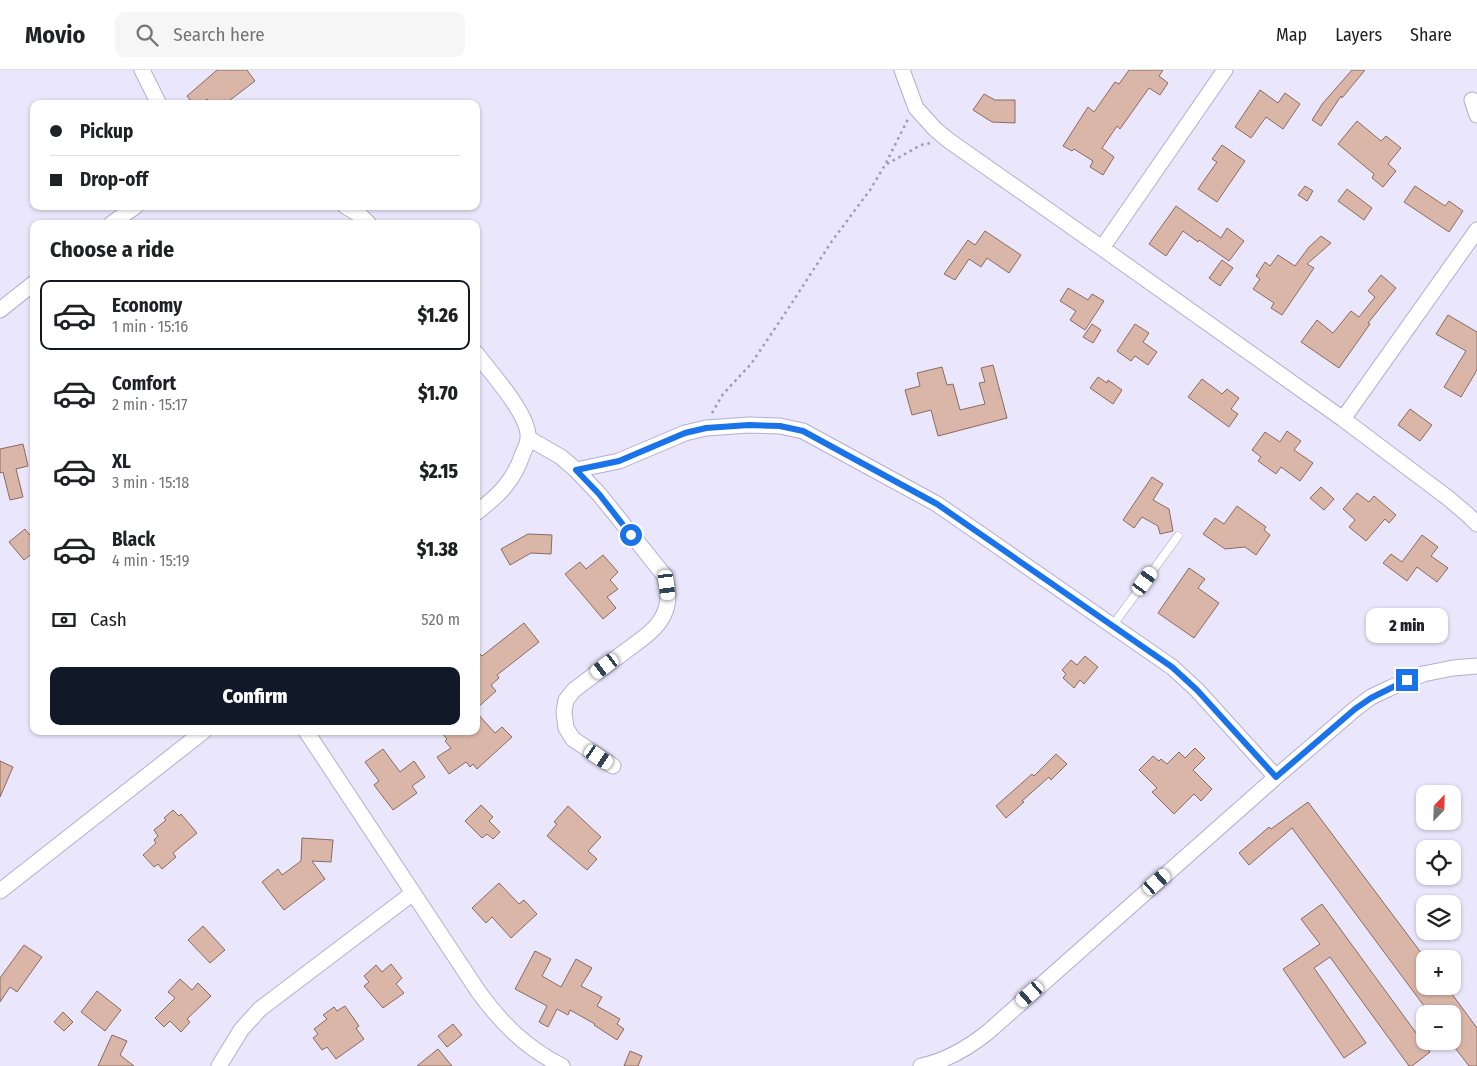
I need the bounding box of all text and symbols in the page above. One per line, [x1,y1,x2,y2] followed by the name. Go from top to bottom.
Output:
[115,12,465,57] search box
[25,21,85,49] text: Movio
[133,21,161,49] icon: search
[173,23,265,46] text: Search here
[1276,24,1307,46] text: Map
[1335,24,1382,46] text: Layers
[1410,24,1452,46] text: Share
[80,120,133,143] text: Pickup
[80,168,148,191] text: Drop-off
[50,236,174,263] text: Choose a ride
[52,293,97,338] icon: car
[112,294,182,317] text: Economy
[417,304,458,327] text: $1.26
[112,317,188,336] text: 1 min · 15:16
[52,371,97,416] icon: car
[112,372,176,395] text: Comfort
[418,382,458,405] text: $1.70
[112,395,188,414] text: 2 min · 15:17
[52,449,97,494] icon: car
[112,450,131,473] text: XL
[419,460,458,483] text: $2.15
[112,473,189,492] text: 3 min · 15:18
[620,524,642,546] route start
[52,527,97,572] icon: car
[112,528,155,551] text: Black
[417,538,458,561] text: $1.38
[112,551,190,570] text: 4 min · 15:19
[1130,564,1159,598] car
[657,569,676,601] car
[50,606,78,634] icon: cash
[90,608,127,631] text: Cash
[1366,608,1448,642] callout: 2 min
[421,610,460,629] text: 520 m
[1389,616,1425,635] text: 2 min
[588,651,621,681] car
[50,667,460,725] button: Confirm
[1396,669,1418,691] route end
[582,742,615,772] car
[1416,785,1461,830] north arrow
[1416,785,1461,1050] map controls
[1416,840,1461,885] button: locate
[1140,866,1173,898] car
[1416,895,1461,940] button: layers
[1416,950,1461,995] button: +
[1013,978,1046,1010] car
[1416,1005,1461,1050] button: −

